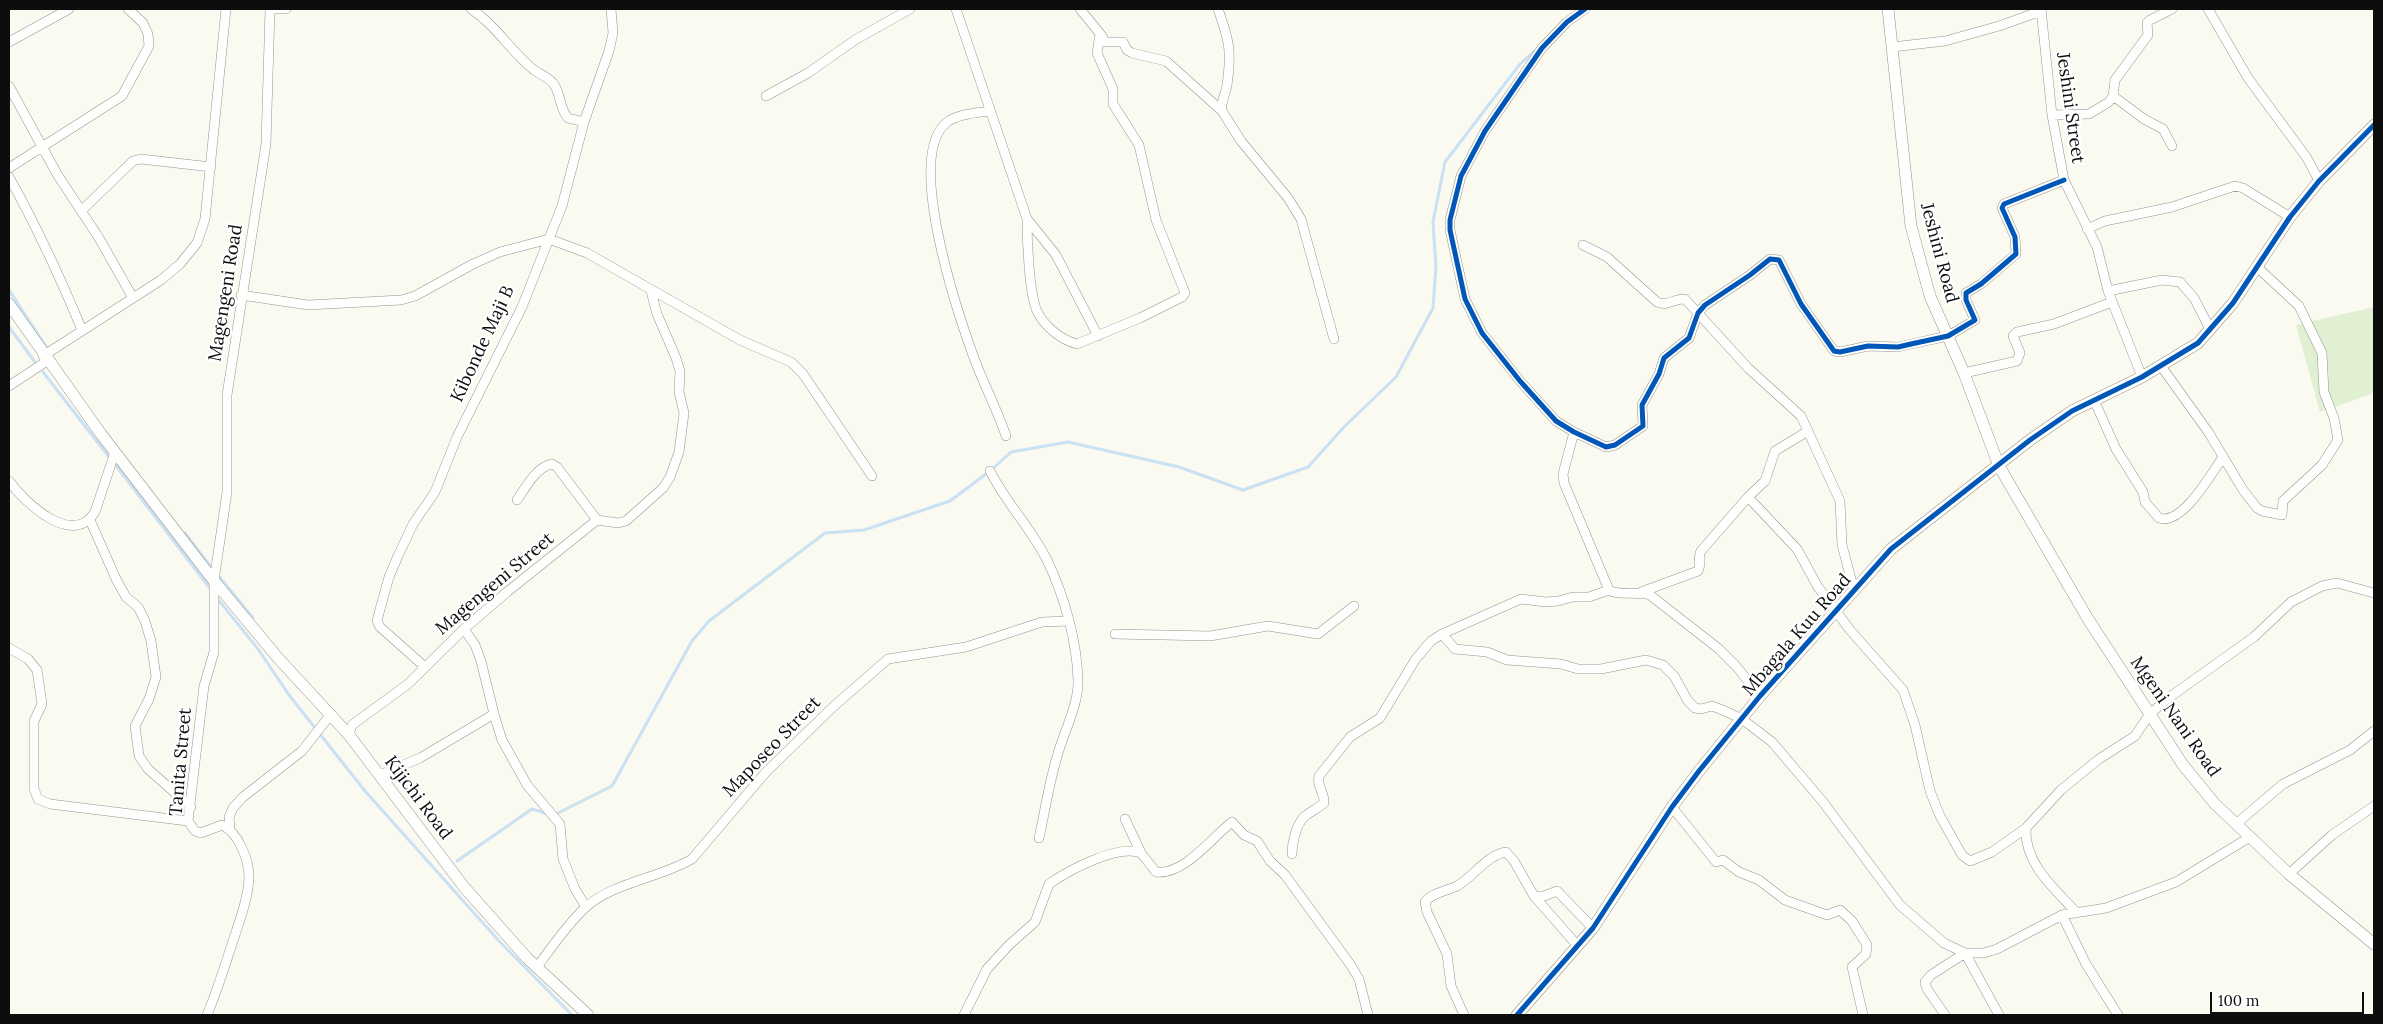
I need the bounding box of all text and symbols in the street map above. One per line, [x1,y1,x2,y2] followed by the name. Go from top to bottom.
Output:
[2052,51,2088,165] street label: Jeshini Street
[1915,201,1963,305] street label: Jeshini Road
[205,223,247,363] street label: Magengeni Road
[447,282,519,406] street label: Kibonde Maji B
[431,528,559,640] street label: Magengeni Street
[1738,570,1856,700] street label: Mbagala Kuu Road
[2125,653,2225,781] street label: Mgeni Nani Road
[719,692,825,802] street label: Maposeo Street
[166,707,196,817] street label: Tanita Street
[380,752,456,844] street label: Kijichi Road
[2213,982,2367,1014] scale bar
[2218,991,2259,1010] text: 100 m

